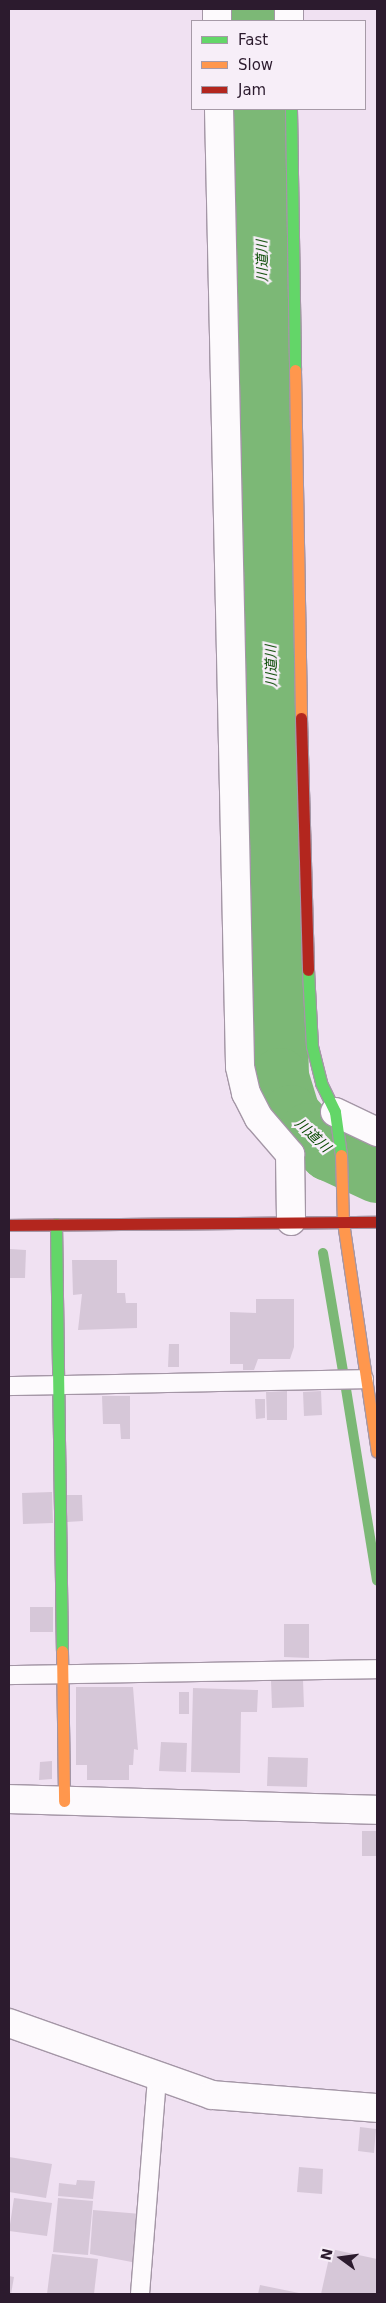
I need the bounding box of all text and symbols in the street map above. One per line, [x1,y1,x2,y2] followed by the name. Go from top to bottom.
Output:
[191,20,366,110] legend
[238,31,268,49] text: Fast
[238,56,273,74] text: Slow
[238,81,266,99] text: Jam
[253,240,271,282] water label: 川道川
[262,645,280,687] water label: 川道川
[292,1115,334,1155] water label: 川道川
[316,2233,366,2283] north arrow
[317,2247,336,2262] text: N

